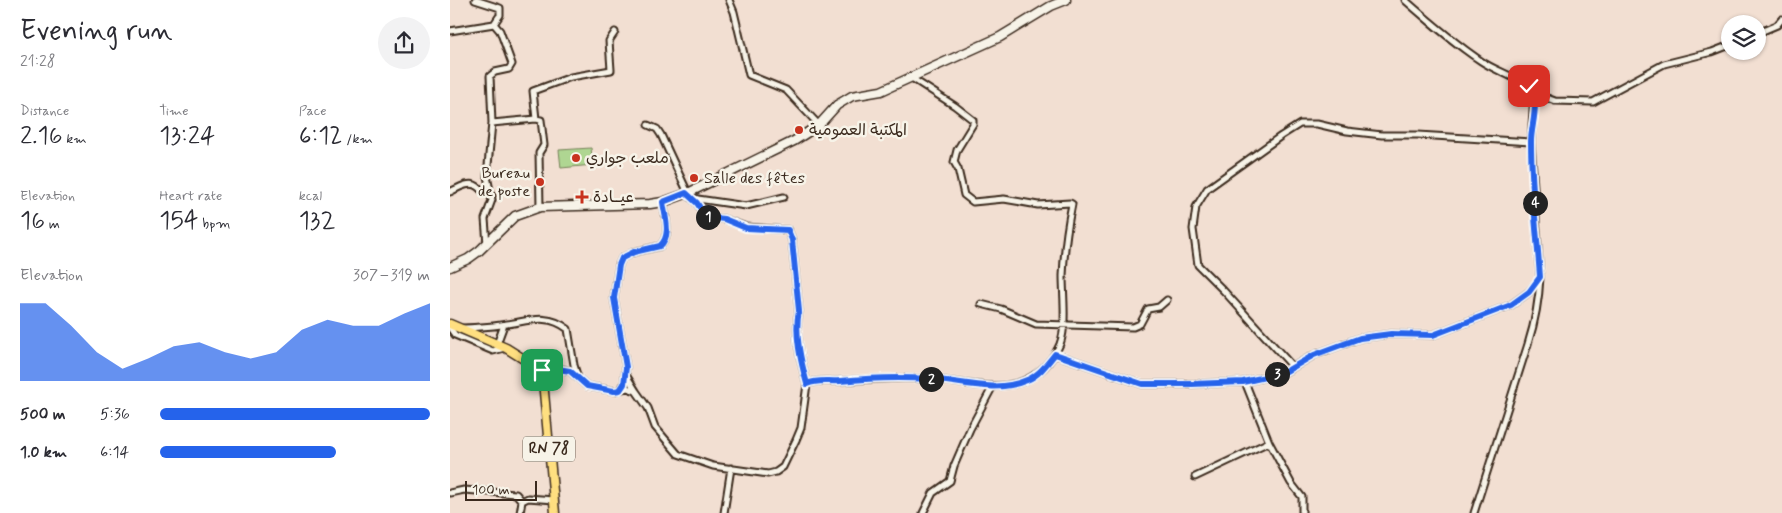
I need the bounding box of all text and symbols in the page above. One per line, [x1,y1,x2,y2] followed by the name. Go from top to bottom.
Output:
[20,13,173,50] text: Evening run
[1721,15,1766,60] map controls
[1721,15,1766,60] button: layers
[378,17,430,69] button: share
[20,51,56,72] text: 21:28
[1508,65,1550,107] pin
[1515,72,1543,100] icon: check
[20,102,69,120] text: Distance
[159,102,189,120] text: Time
[299,102,327,120] text: Pace
[20,120,62,153] text: 2.16
[159,120,215,153] text: 13:24
[299,120,343,153] text: 6:12
[809,120,907,141] place label: المكتبة العمومية
[793,124,805,136] marker: المكتبة العمومية
[62,130,87,148] text: km
[343,130,373,148] text: /km
[586,148,669,169] place label: ملعب جواري
[570,152,582,164] marker: ملعب جواري
[478,163,530,202] place label: Bureau de poste
[704,168,805,189] place label: Salle des fêtes
[688,172,700,184] marker: Salle des fêtes
[534,176,546,188] marker: Bureau de poste
[20,187,75,205] text: Elevation
[159,187,222,205] text: Heart rate
[299,187,322,205] text: kcal
[593,187,634,208] place label: عيــادة
[575,190,589,204] marker: عيــادة
[1522,190,1548,216] pin: 4
[1531,194,1540,212] text: 4
[696,204,720,230] pin: 1
[20,205,45,238] text: 16
[159,205,199,238] text: 154
[299,205,335,238] text: 132
[705,208,712,226] text: 1
[45,215,60,233] text: m
[199,215,231,233] text: bpm
[20,265,83,286] text: Elevation
[353,265,430,286] text: 307–319 m
[521,349,563,391] pin
[528,356,556,384] icon: arrive
[1264,362,1290,386] pin: 3
[1274,365,1281,383] text: 3
[918,366,944,392] pin: 2
[928,370,935,388] text: 2
[20,404,65,425] text: 500 m
[100,404,130,425] text: 5:36
[523,436,575,462] road number: RN 78
[20,442,67,463] text: 1.0 km
[100,442,129,463] text: 6:14
[465,478,538,501] scale bar
[472,481,510,499] text: 100 m

